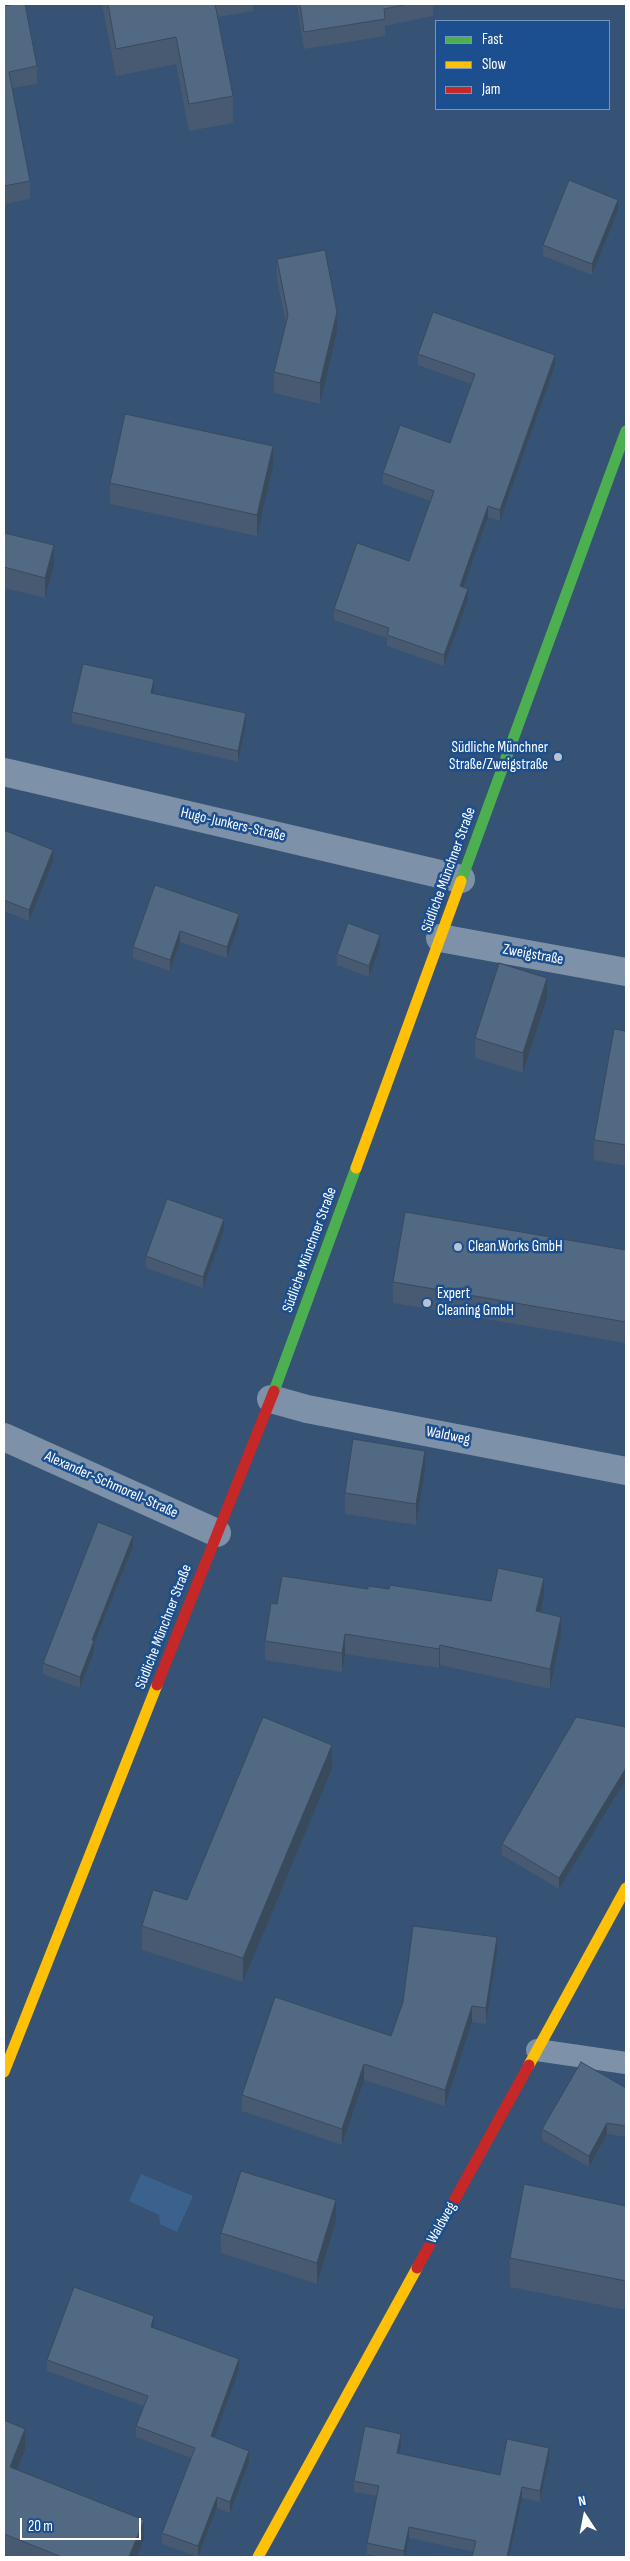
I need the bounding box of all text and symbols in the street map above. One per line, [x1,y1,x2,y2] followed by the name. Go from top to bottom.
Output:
[435,20,610,110] legend
[482,30,503,49] text: Fast
[482,55,506,74] text: Slow
[482,80,500,99] text: Jam
[449,739,548,774] place label: Südliche Münchner Straße/Zweigstraße
[552,751,564,763] marker: Südliche Münchner Straße/Zweigstraße
[179,804,287,846] street label: Hugo-Junkers-Straße
[418,805,480,935] street label: Südliche Münchner Straße
[501,941,565,969] street label: Zweigstraße
[279,1185,341,1315] street label: Südliche Münchner Straße
[468,1238,563,1256] place label: Clean.Works GmbH
[452,1241,464,1253] marker: Clean.Works GmbH
[437,1285,514,1320] place label: Expert Cleaning GmbH
[421,1297,433,1309] marker: Expert Cleaning GmbH
[424,1423,472,1449] street label: Waldweg
[42,1448,180,1522] street label: Alexander-Schmorell-Straße
[132,1562,196,1692] street label: Südliche Münchner Straße
[423,2199,461,2247] street label: Waldweg
[560,2491,610,2541] north arrow
[577,2492,587,2510] text: N
[22,2508,144,2540] scale bar
[28,2517,53,2536] text: 20 m

